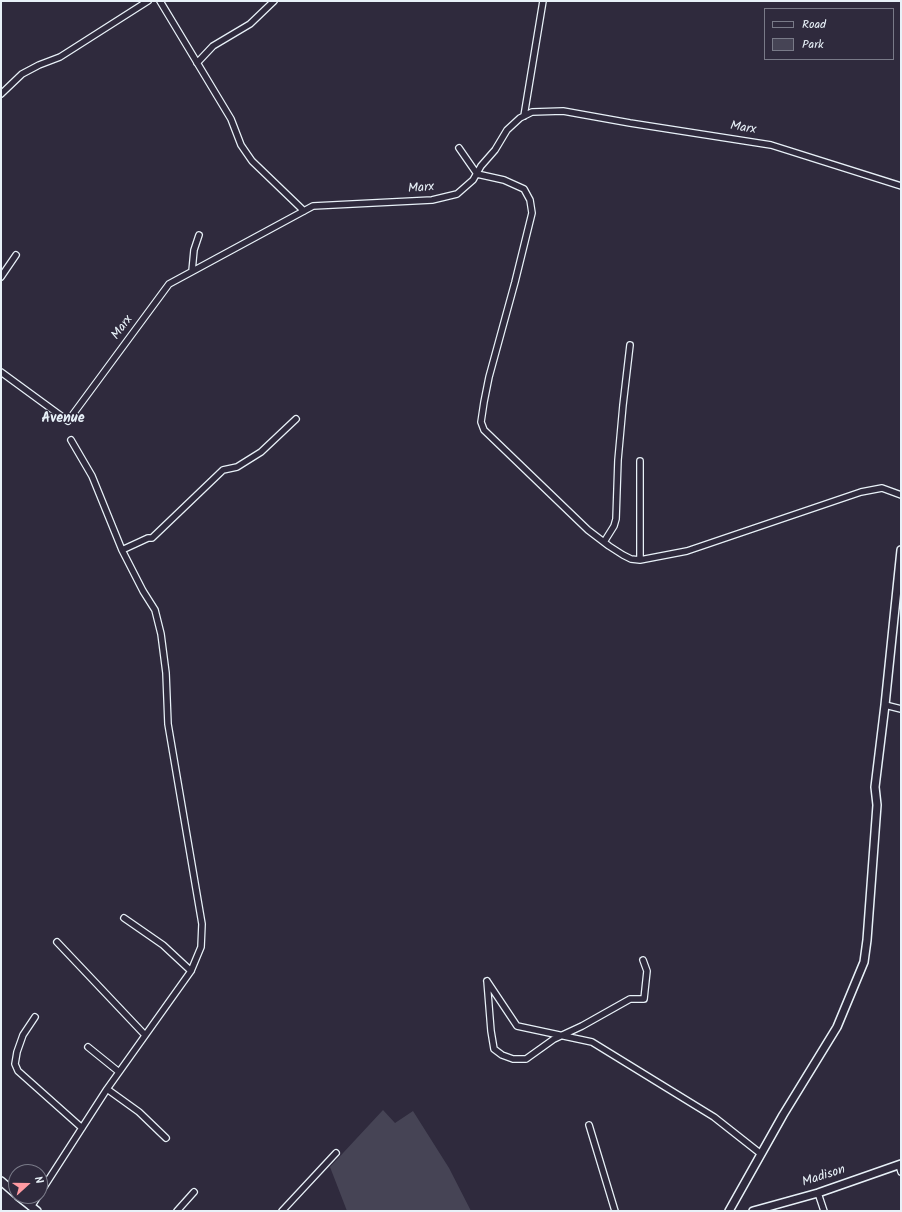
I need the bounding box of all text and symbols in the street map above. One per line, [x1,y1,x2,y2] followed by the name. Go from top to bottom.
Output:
[764,8,894,60] legend
[802,15,826,34] text: Road
[802,35,824,54] text: Park
[729,119,757,139] street label: Marx
[407,180,435,198] street label: Marx
[109,313,137,343] street label: Marx
[42,412,84,428] district label: Avenue
[801,1163,847,1191] street label: Madison
[8,1164,48,1204] north arrow
[29,1174,48,1187] text: N

